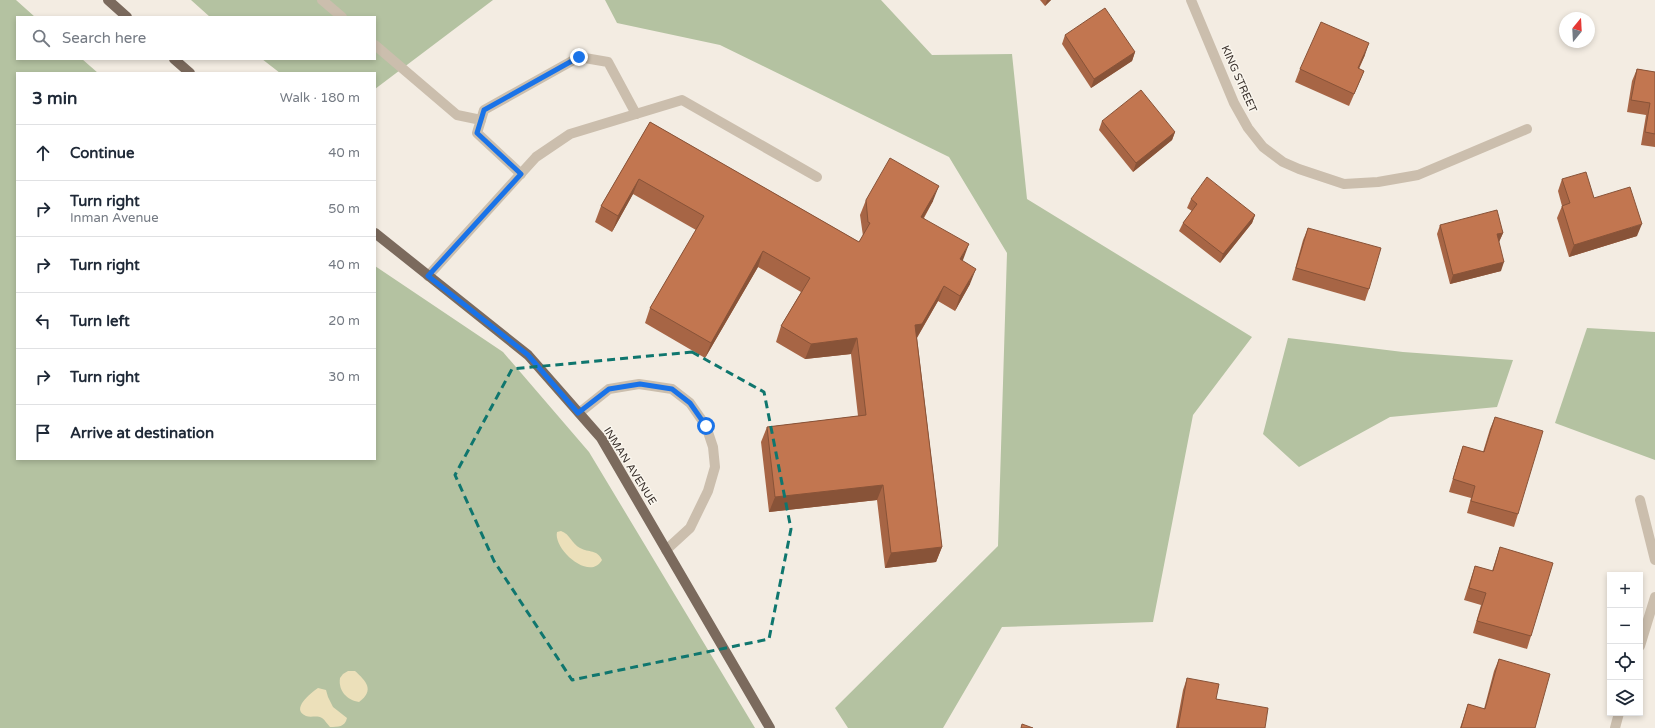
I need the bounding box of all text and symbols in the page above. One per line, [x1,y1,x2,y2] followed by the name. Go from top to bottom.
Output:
[1559,12,1595,48] north arrow
[16,16,376,60] search box
[30,27,52,49] icon: search
[62,29,146,47] text: Search here
[1218,43,1260,115] street label: KING STREET
[570,48,588,66] route end
[32,88,77,109] text: 3 min
[280,90,360,106] text: Walk · 180 m
[32,142,54,164] icon: ahead
[70,144,134,162] text: Continue
[328,145,360,161] text: 40 m
[70,192,140,210] text: Turn right
[32,198,54,220] icon: right
[328,201,360,217] text: 50 m
[70,210,159,226] text: Inman Avenue
[32,254,54,276] icon: right
[70,256,140,274] text: Turn right
[328,257,360,273] text: 40 m
[32,310,54,332] icon: left
[70,312,130,330] text: Turn left
[328,313,360,329] text: 20 m
[32,366,54,388] icon: right
[70,368,140,386] text: Turn right
[328,369,360,385] text: 30 m
[697,417,715,435] route start
[32,422,54,444] icon: arrive
[70,424,214,442] text: Arrive at destination
[601,425,659,507] street label: INMAN AVENUE
[1607,572,1643,716] map controls
[1607,572,1643,608] button: +
[1607,608,1643,644] button: −
[1607,644,1643,680] button: locate
[1607,680,1643,716] button: layers

